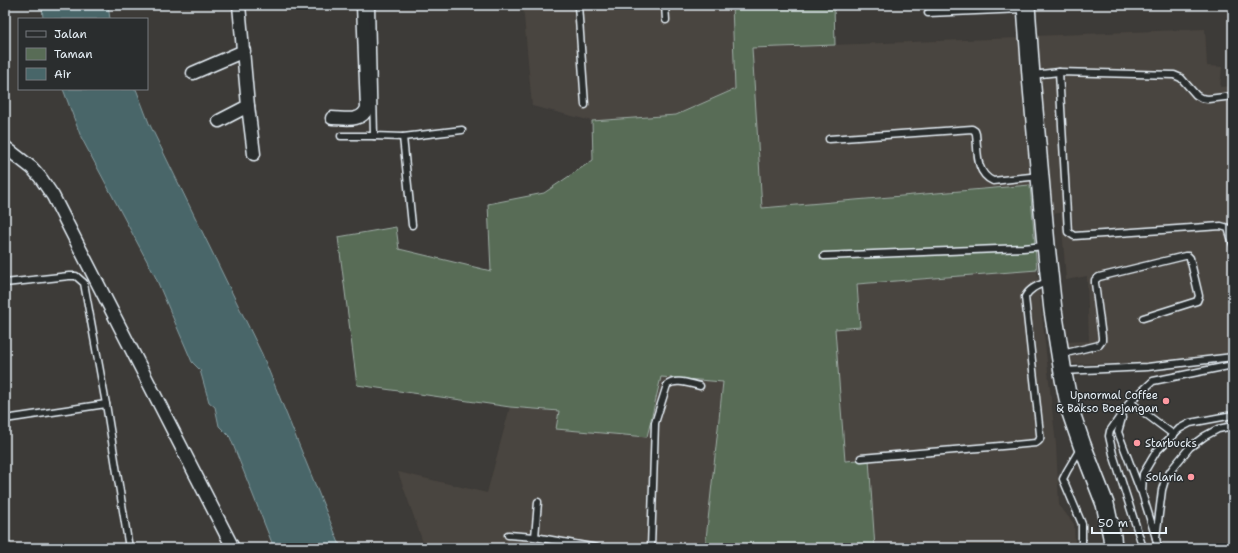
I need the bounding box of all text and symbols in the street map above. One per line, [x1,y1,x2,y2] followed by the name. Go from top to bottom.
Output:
[18,18,148,90] legend
[54,26,87,42] text: Jalan
[54,46,93,62] text: Taman
[54,66,72,82] text: Air
[1057,388,1158,416] place label: Upnormal Coffee & Bakso Boejangan
[1161,396,1171,406] marker: Upnormal Coffee & Bakso Boejangan
[1145,436,1197,451] place label: Starbucks
[1132,438,1142,448] marker: Starbucks
[1146,470,1183,485] place label: Solaria
[1186,472,1196,482] marker: Solaria
[1092,509,1166,535] scale bar
[1098,515,1128,531] text: 50 m

